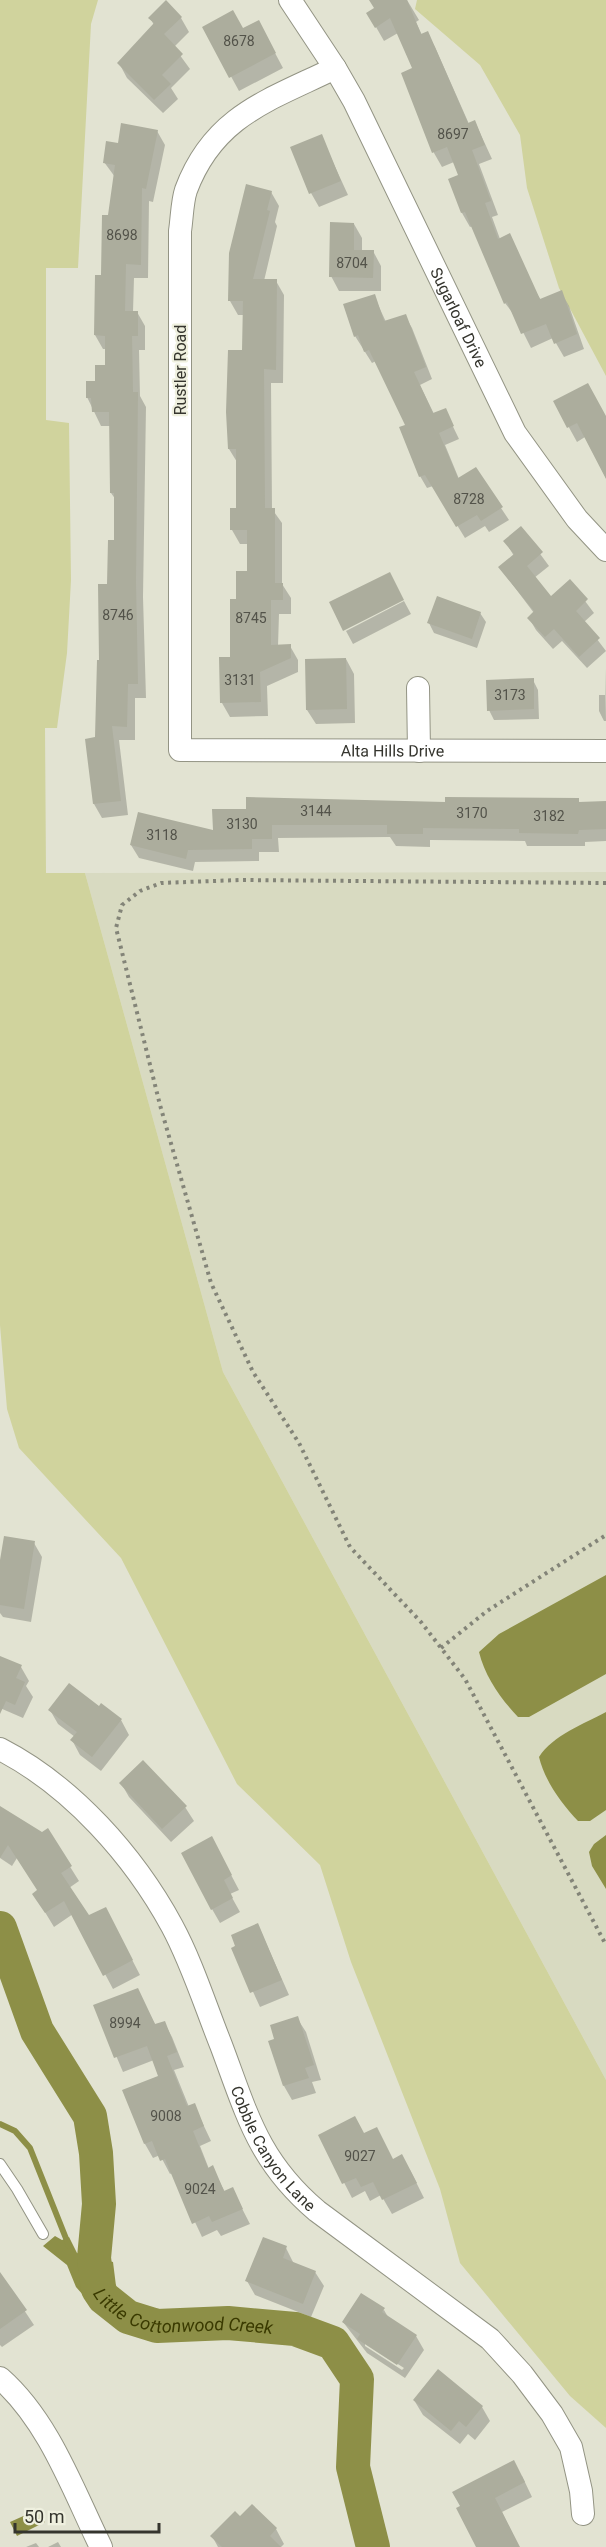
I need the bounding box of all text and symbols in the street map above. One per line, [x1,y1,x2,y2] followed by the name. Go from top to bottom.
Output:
[223,33,255,49] house number: 8678
[437,126,469,142] house number: 8697
[106,227,138,243] house number: 8698
[336,255,368,271] house number: 8704
[427,264,491,370] street label: Sugarloaf Drive
[171,325,190,415] street label: Rustler Road
[453,491,485,507] house number: 8728
[102,607,134,623] house number: 8746
[235,610,267,626] house number: 8745
[224,672,256,688] house number: 3131
[494,687,526,703] house number: 3173
[341,741,444,760] street label: Alta Hills Drive
[300,803,332,819] house number: 3144
[456,805,488,821] house number: 3170
[533,808,565,824] house number: 3182
[226,816,258,832] house number: 3130
[146,827,178,843] house number: 3118
[109,2015,141,2031] house number: 8994
[227,2083,320,2215] street label: Cobble Canyon Lane
[150,2108,182,2124] house number: 9008
[344,2148,376,2164] house number: 9027
[184,2181,216,2197] house number: 9024
[90,2284,275,2338] water label: Little Cottonwood Creek
[15,2496,159,2534] scale bar
[24,2506,64,2527] text: 50 m

